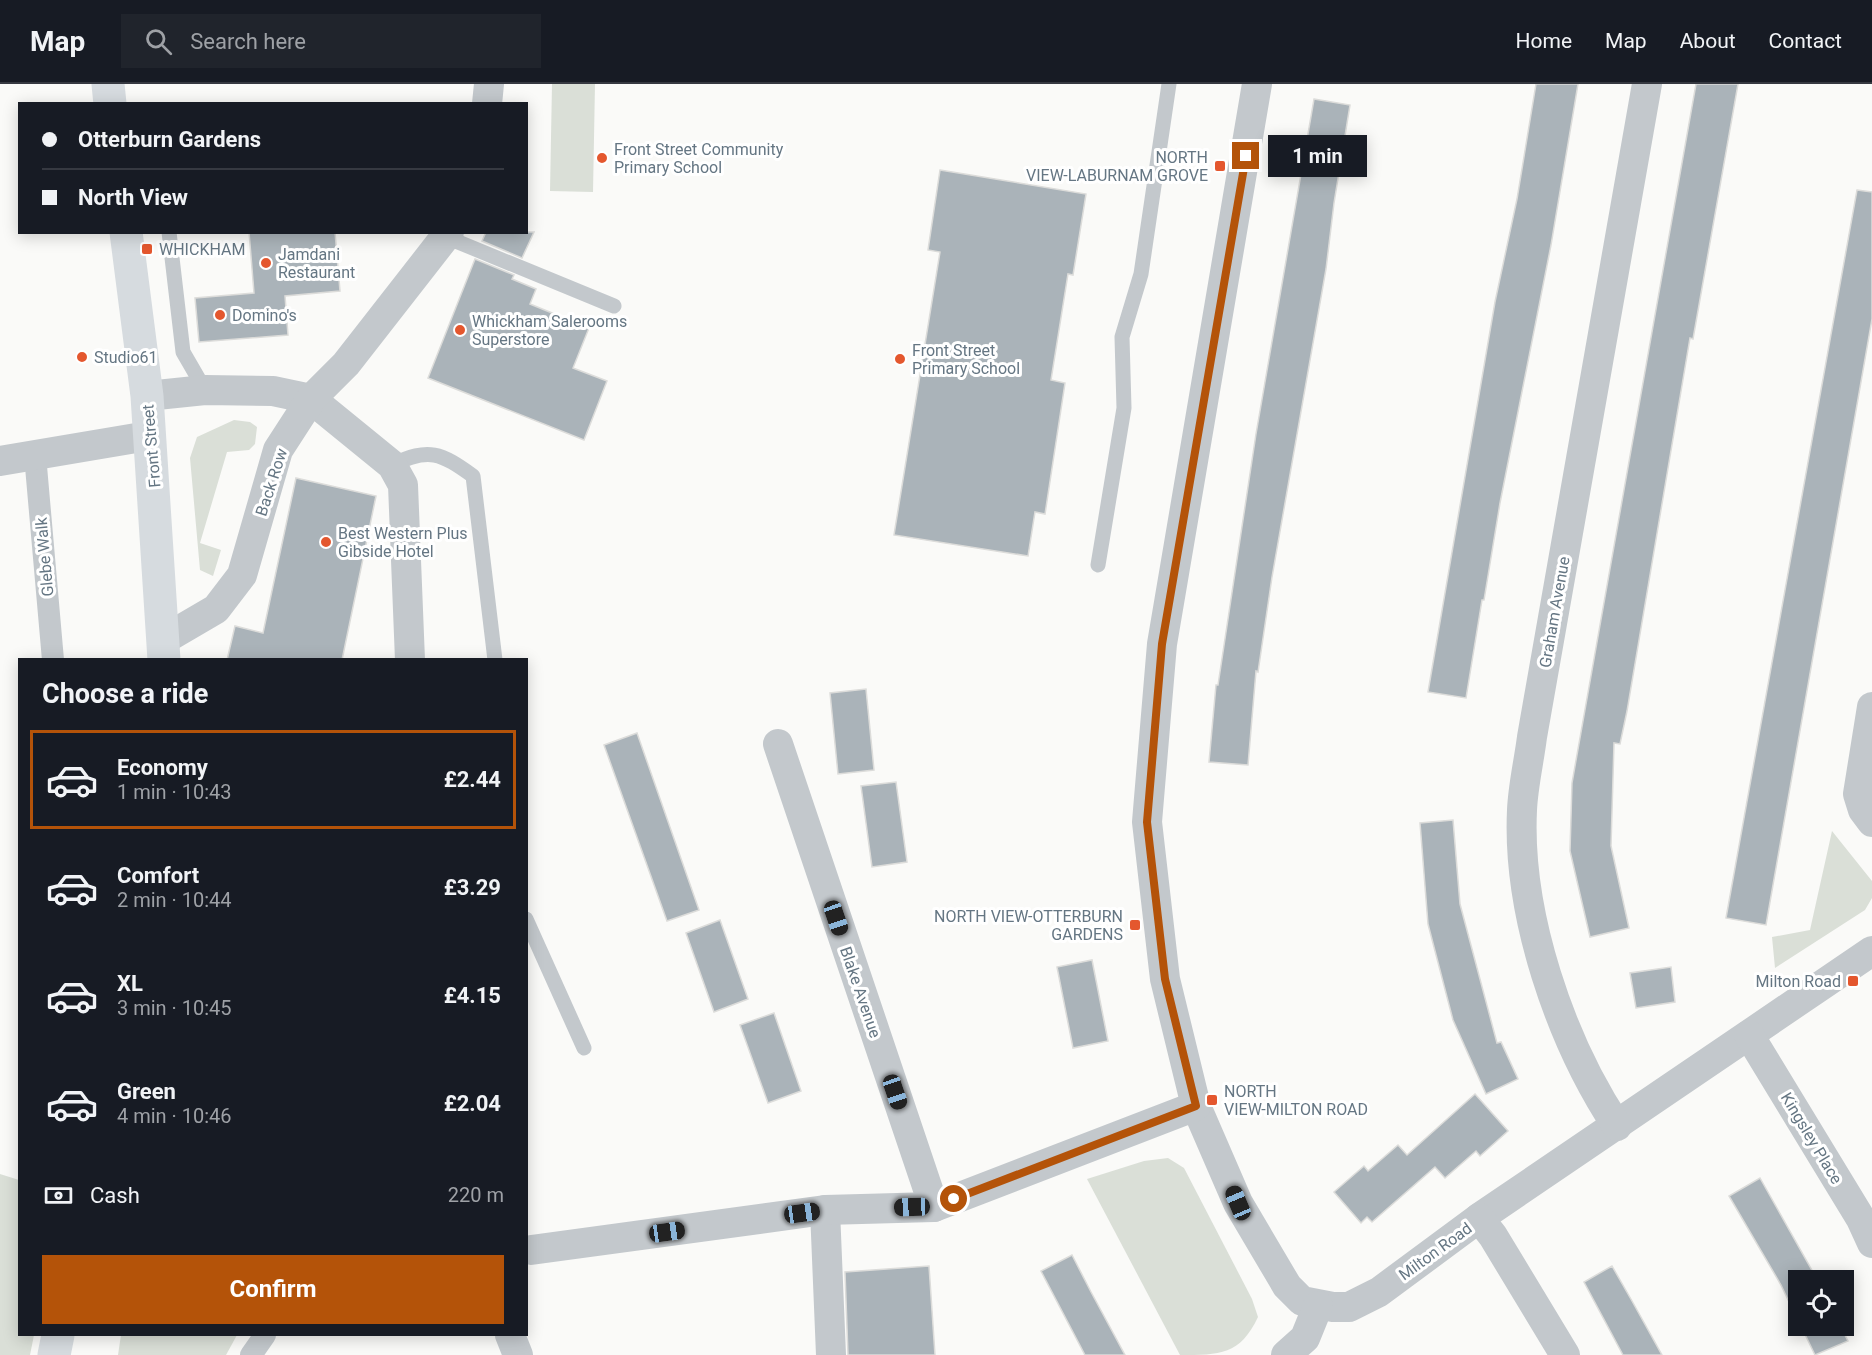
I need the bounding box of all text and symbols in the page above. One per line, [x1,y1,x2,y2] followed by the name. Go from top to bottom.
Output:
[121,14,541,68] search box
[30,25,85,58] text: Map
[142,25,175,58] icon: search
[190,29,306,54] text: Search here
[1516,29,1572,53] text: Home
[1605,29,1647,53] text: Map
[1680,29,1736,53] text: About
[1769,29,1842,53] text: Contact
[78,127,261,152] text: Otterburn Gardens
[1267,135,1366,177] callout: 1 min
[614,140,784,177] place label: Front Street Community Primary School
[1232,142,1259,169] route end
[1292,144,1343,168] text: 1 min
[1026,148,1208,185] place label: NORTH VIEW-LABURNAM GROVE
[595,151,609,165] marker: Front Street Community Primary School
[1213,159,1227,173] marker: NORTH VIEW-LABURNAM GROVE
[78,185,188,210] text: North View
[159,240,245,259] place label: WHICKHAM
[140,242,154,256] marker: WHICKHAM
[278,245,355,282] place label: Jamdani Restaurant
[259,256,273,270] marker: Jamdani Restaurant
[232,306,297,325] place label: Domino's
[213,308,227,322] marker: Domino's
[472,312,627,349] place label: Whickham Salerooms Superstore
[453,323,467,337] marker: Whickham Salerooms Superstore
[912,341,1020,378] place label: Front Street Primary School
[94,348,158,367] place label: Studio61
[75,350,89,364] marker: Studio61
[893,352,907,366] marker: Front Street Primary School
[138,404,165,488] street label: Front Street
[252,446,291,518] street label: Back Row
[31,516,57,597] street label: Glebe Walk
[338,524,468,561] place label: Best Western Plus Gibside Hotel
[319,535,333,549] marker: Best Western Plus Gibside Hotel
[1535,555,1574,669] street label: Graham Avenue
[42,678,208,710] text: Choose a ride
[45,753,99,807] icon: car
[117,755,208,780] text: Economy
[444,767,501,792] text: £2.44
[117,780,232,804] text: 1 min · 10:43
[45,861,99,915] icon: car
[117,863,199,888] text: Comfort
[444,875,501,900] text: £3.29
[117,888,232,912] text: 2 min · 10:44
[822,898,850,938] car
[934,907,1123,944] place label: NORTH VIEW-OTTERBURN GARDENS
[1128,918,1142,932] marker: NORTH VIEW-OTTERBURN GARDENS
[836,944,885,1040] street label: Blake Avenue
[45,969,99,1023] icon: car
[117,971,143,996] text: XL
[1756,972,1841,991] place label: Milton Road
[1846,974,1860,988] marker: Milton Road
[444,983,501,1008] text: £4.15
[117,996,232,1020] text: 3 min · 10:45
[881,1072,909,1112] car
[45,1077,99,1131] icon: car
[117,1079,176,1104] text: Green
[1224,1082,1368,1119] place label: NORTH VIEW-MILTON ROAD
[1777,1089,1846,1187] street label: Kingsley Place
[444,1091,501,1116] text: £2.04
[1205,1093,1219,1107] marker: NORTH VIEW-MILTON ROAD
[117,1104,232,1128] text: 4 min · 10:46
[42,1179,75,1212] icon: cash
[90,1183,140,1208] text: Cash
[448,1183,504,1207] text: 220 m
[1223,1183,1253,1223] car
[940,1185,967,1212] route start
[894,1197,930,1217] car
[783,1202,821,1224] car
[1395,1219,1475,1284] street label: Milton Road
[648,1221,686,1243] car
[42,1255,504,1324] button: Confirm
[1788,1270,1854,1336] map controls
[1788,1270,1854,1336] button: locate

